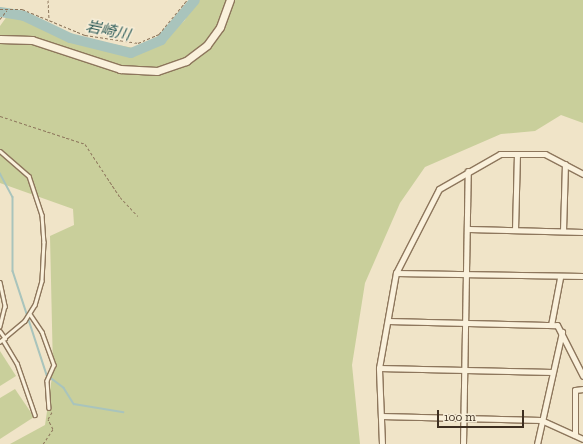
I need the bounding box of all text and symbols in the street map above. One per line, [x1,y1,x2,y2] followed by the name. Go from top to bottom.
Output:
[84,18,132,44] water label: 岩崎川
[439,402,526,428] scale bar
[444,410,476,424] text: 100 m

